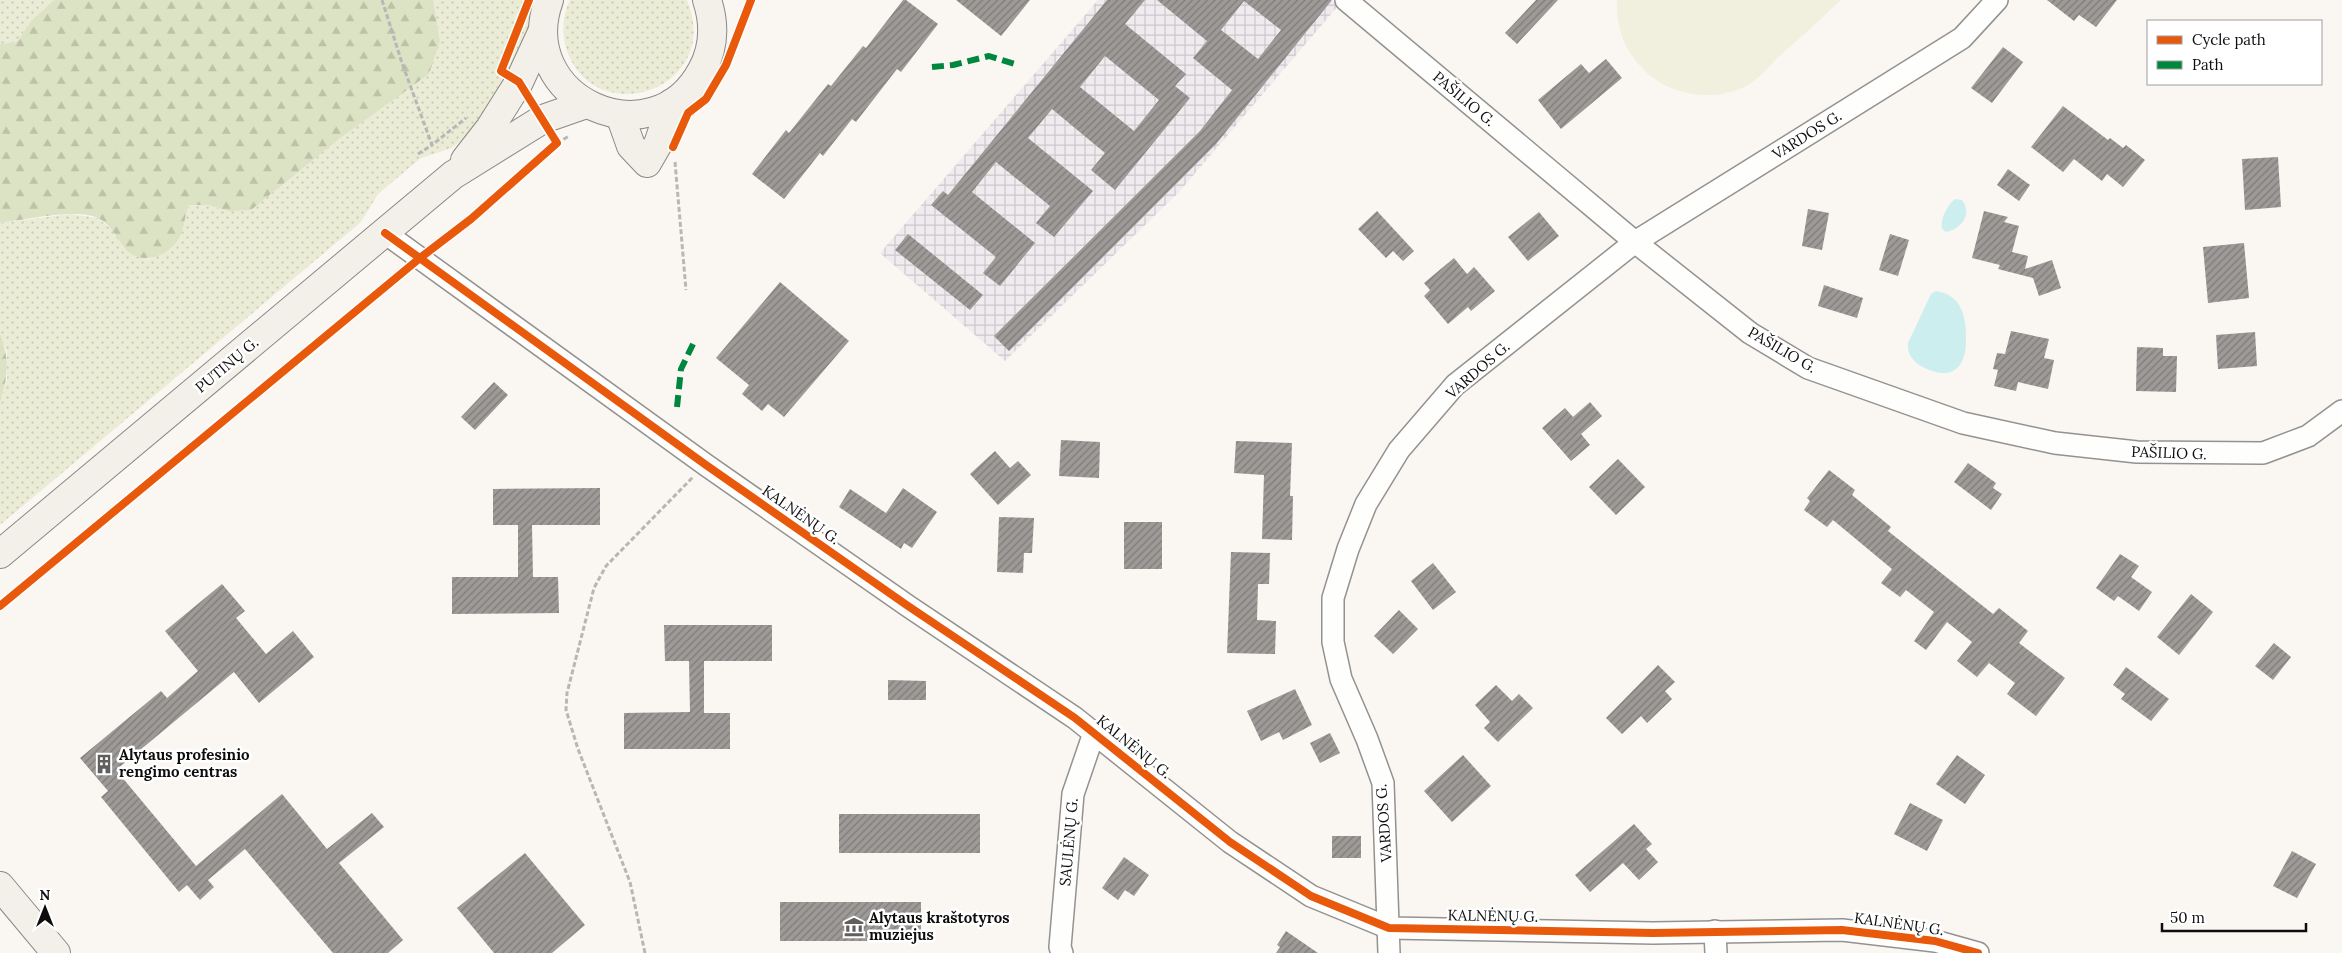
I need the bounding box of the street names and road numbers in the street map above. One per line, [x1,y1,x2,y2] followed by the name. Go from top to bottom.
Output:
[1429,67,1500,130] street label: PAŠILIO G.
[1768,106,1845,164] street label: VARDOS G.
[1745,322,1820,377] street label: PAŠILIO G.
[191,333,262,397] street label: PUTINŲ G.
[1441,337,1514,403] street label: VARDOS G.
[2131,442,2207,463] street label: PAŠILIO G.
[759,481,844,548] street label: KALNĖNŲ G.
[1093,711,1176,783] street label: KALNĖNŲ G.
[1371,783,1396,864] street label: VARDOS G.
[1055,797,1082,887] street label: SAULĖNŲ G.
[1447,905,1539,926] street label: KALNĖNŲ G.
[1853,908,1945,939] street label: KALNĖNŲ G.

